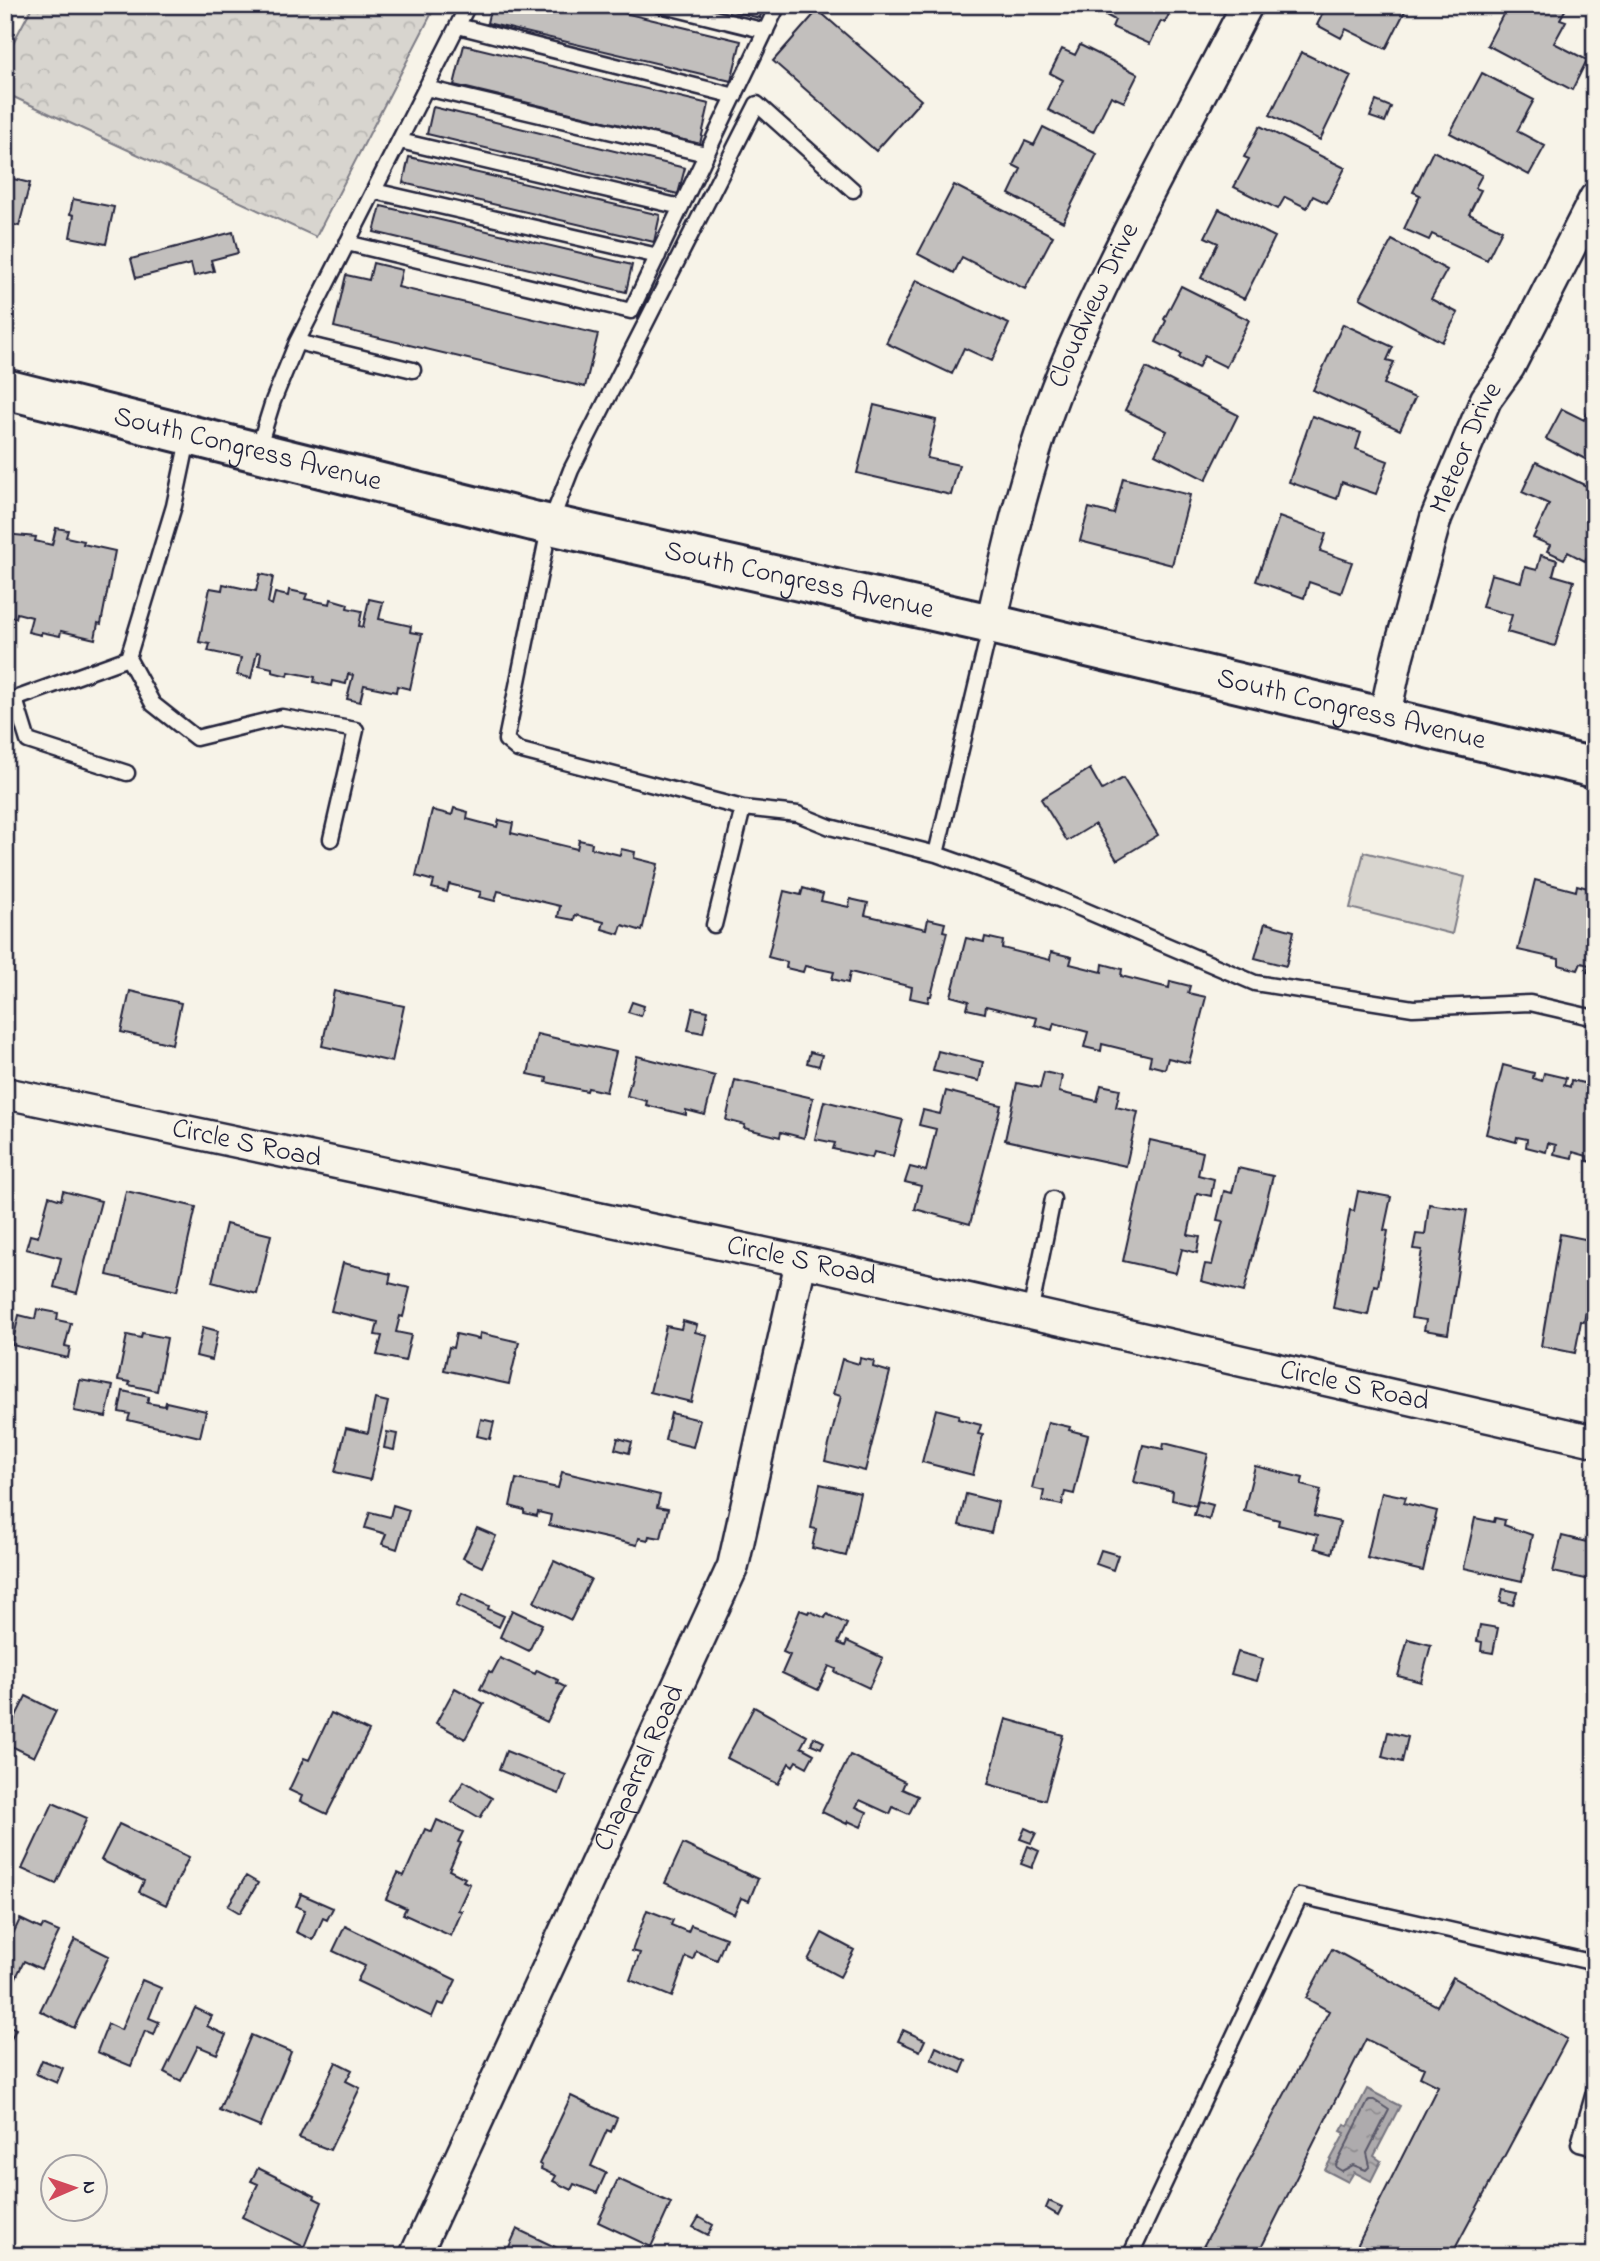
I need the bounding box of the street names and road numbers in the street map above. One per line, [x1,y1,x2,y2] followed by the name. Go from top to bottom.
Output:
[1038,215,1151,394] street label: Cloudview Drive
[1419,373,1513,520] street label: Meteor Drive
[109,396,386,503] street label: South Congress Avenue
[660,531,938,631] street label: South Congress Avenue
[1213,658,1490,762] street label: South Congress Avenue
[168,1108,325,1180] street label: Circle S Road
[723,1225,880,1298] street label: Circle S Road
[1276,1350,1433,1423] street label: Circle S Road
[584,1678,696,1858] street label: Chaparral Road

